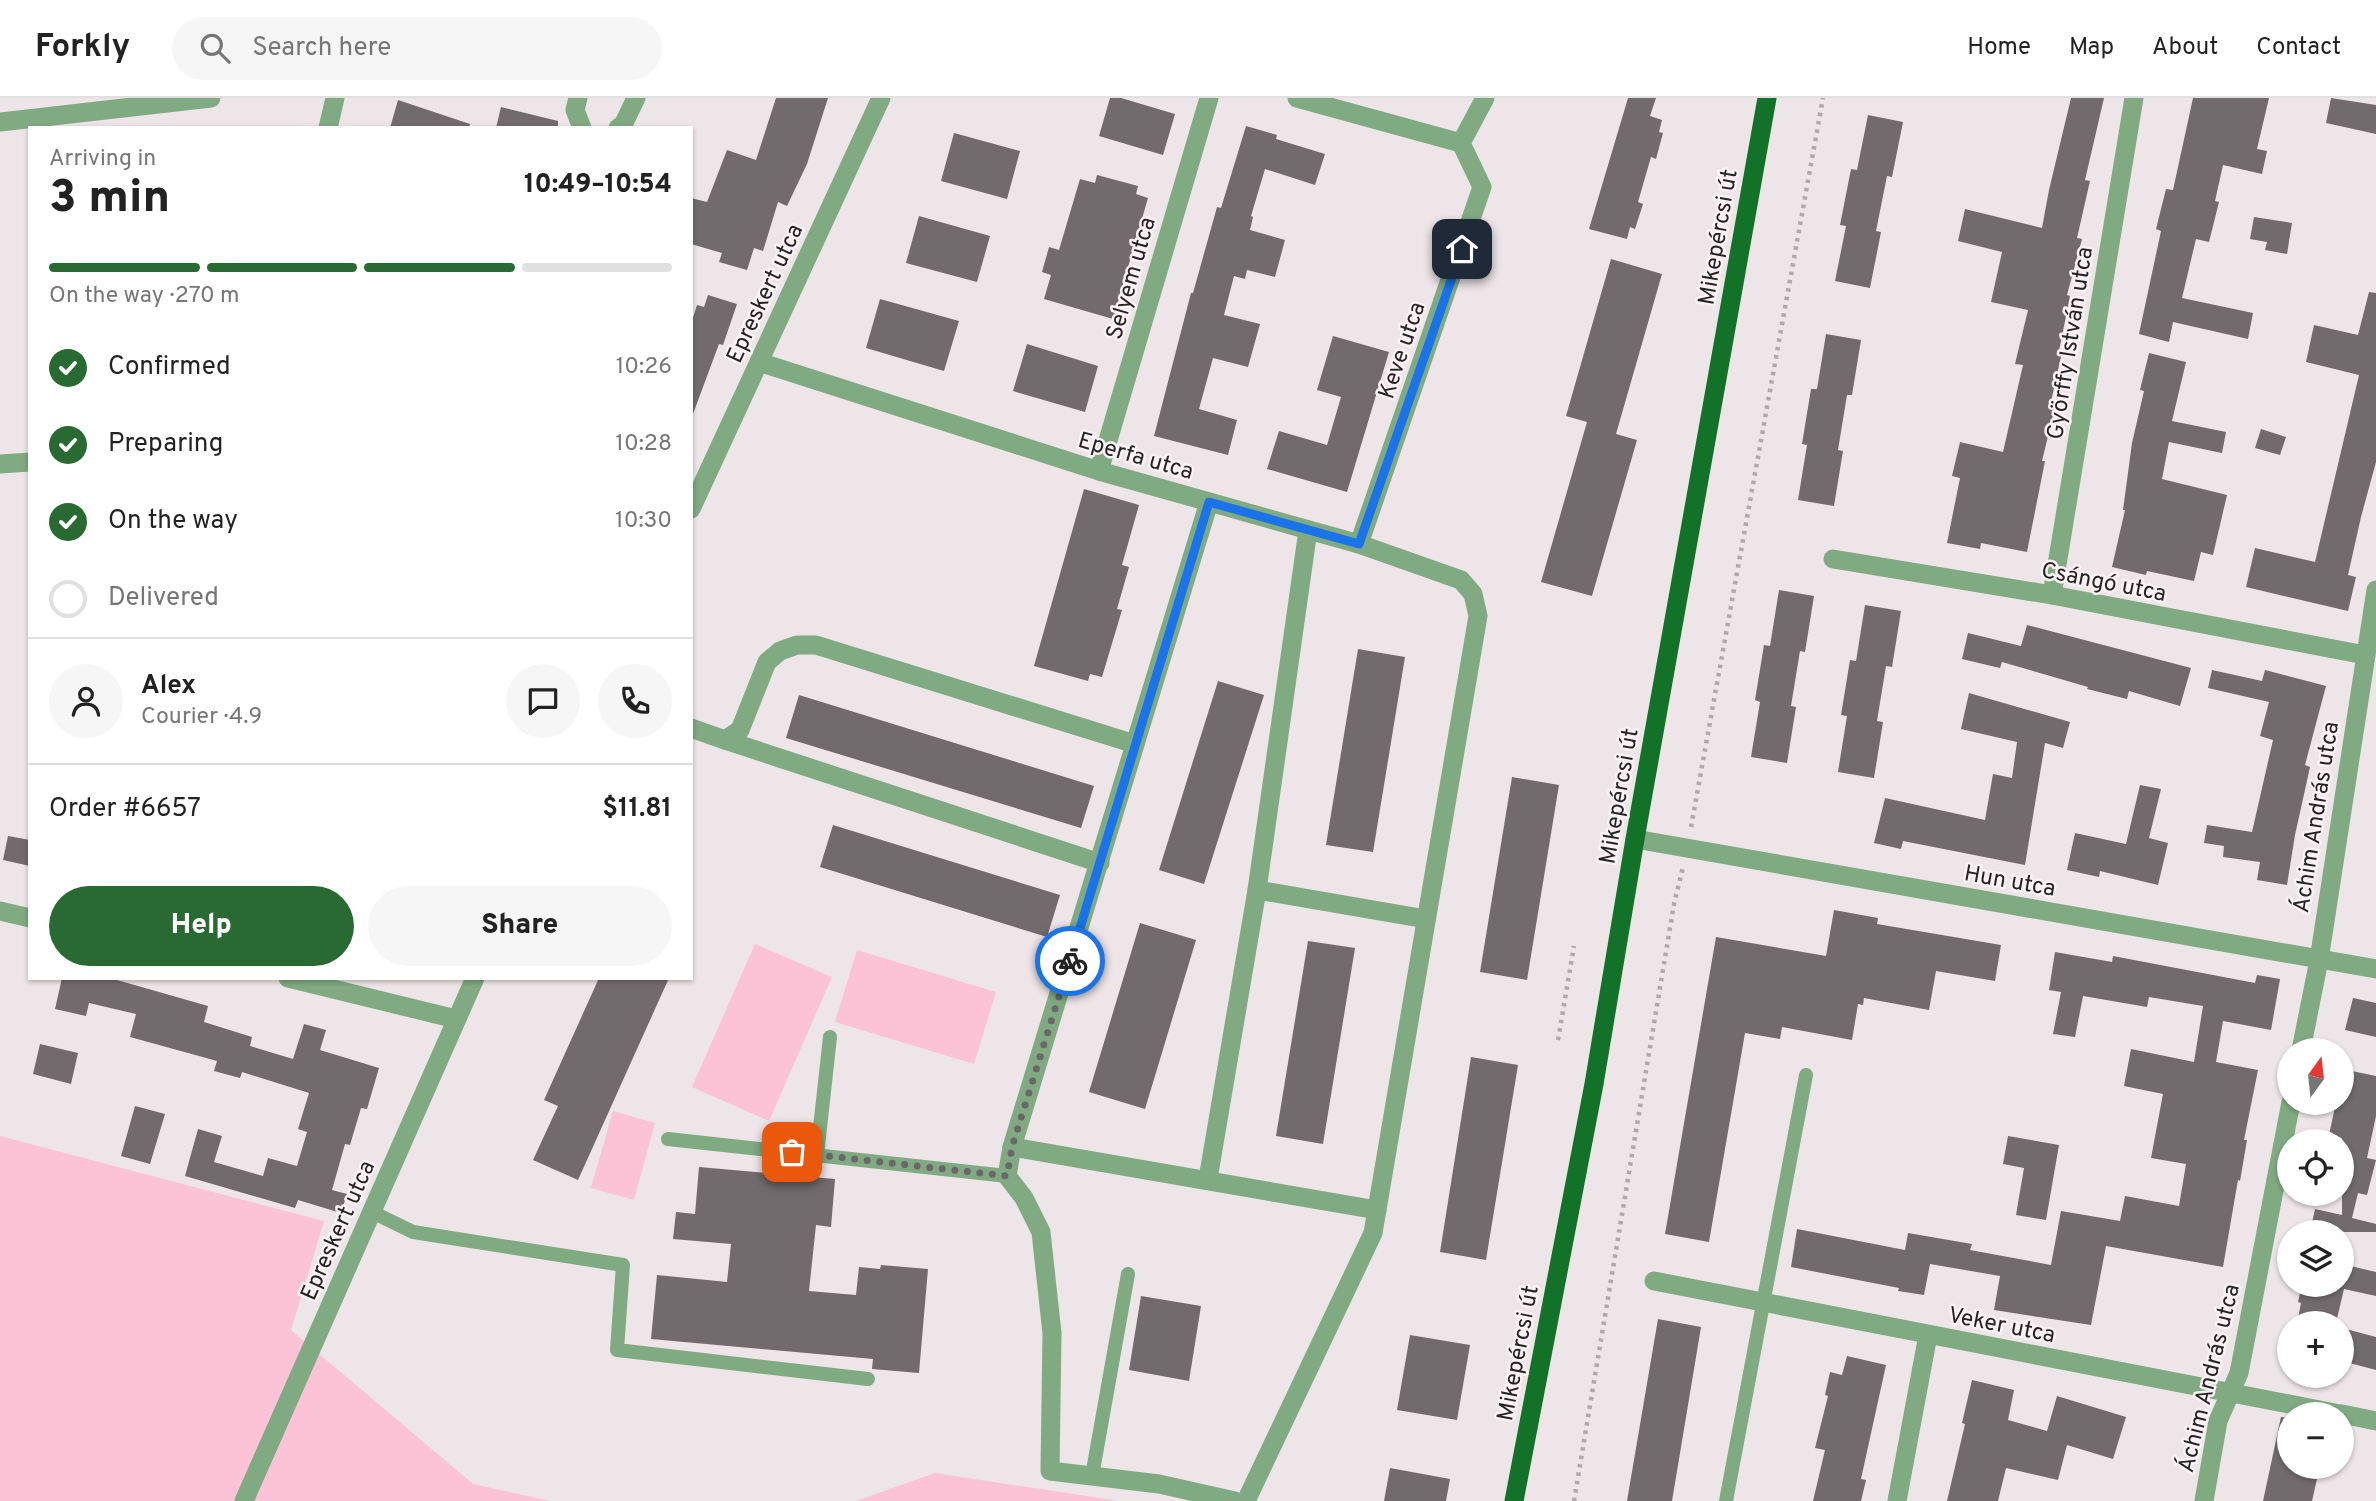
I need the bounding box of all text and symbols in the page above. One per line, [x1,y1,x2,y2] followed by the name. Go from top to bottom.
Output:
[172,17,662,80] search box
[35,27,130,69] text: Forkly
[196,29,234,67] icon: search
[252,32,391,65] text: Search here
[1967,33,2031,63] text: Home
[2069,33,2114,63] text: Map
[2152,33,2218,63] text: About
[2256,33,2341,63] text: Contact
[49,145,156,174] text: Arriving in
[1693,167,1746,308] street label: Mikepércsi út
[524,169,672,202] text: 10:49–10:54
[49,170,170,229] text: 3 min
[1101,214,1164,343] street label: Selyem utca
[1432,219,1492,279] pin
[721,220,811,368] street label: Epreskert utca
[1443,230,1481,268] icon: home
[2042,245,2101,442] street label: Györffy István utca
[49,282,240,311] text: On the way · 270 m
[1373,298,1433,403] street label: Keve utca
[49,349,87,387] icon: check
[108,351,231,384] text: Confirmed
[616,353,672,382] text: 10:26
[49,426,87,464] icon: check
[1074,427,1196,488] street label: Eperfa utca
[108,428,223,461] text: Preparing
[615,430,672,459] text: 10:28
[49,503,87,541] icon: check
[108,505,238,538] text: On the way
[615,507,672,536] text: 10:30
[2039,557,2168,610] street label: Csángó utca
[108,582,219,615] text: Delivered
[49,664,123,738] button: person
[506,664,580,738] button: chat
[598,664,672,738] button: phone
[141,670,196,703] text: Alex
[141,703,262,732] text: Courier · 4.9
[2287,719,2347,915] street label: Áchim András utca
[1594,726,1647,867] street label: Mikepércsi út
[49,793,201,826] text: Order #6657
[602,793,672,826] text: $11.81
[1962,860,2058,905] street label: Hun utca
[49,886,354,966] button: Help
[368,886,672,966] button: Share
[1035,926,1105,996] courier
[1051,942,1089,980] icon: bike
[2277,1038,2354,1115] north arrow
[2277,1038,2354,1479] map controls
[762,1122,822,1182] pin
[2277,1129,2354,1206] button: locate
[773,1133,811,1171] icon: bag
[296,1157,383,1306] street label: Epreskert utca
[2277,1220,2354,1297] button: layers
[2172,1281,2248,1476] street label: Áchim András utca
[1492,1283,1547,1424] street label: Mikepércsi út
[1946,1302,2058,1351] street label: Veker utca
[2277,1311,2354,1388] button: +
[2277,1402,2354,1479] button: −

